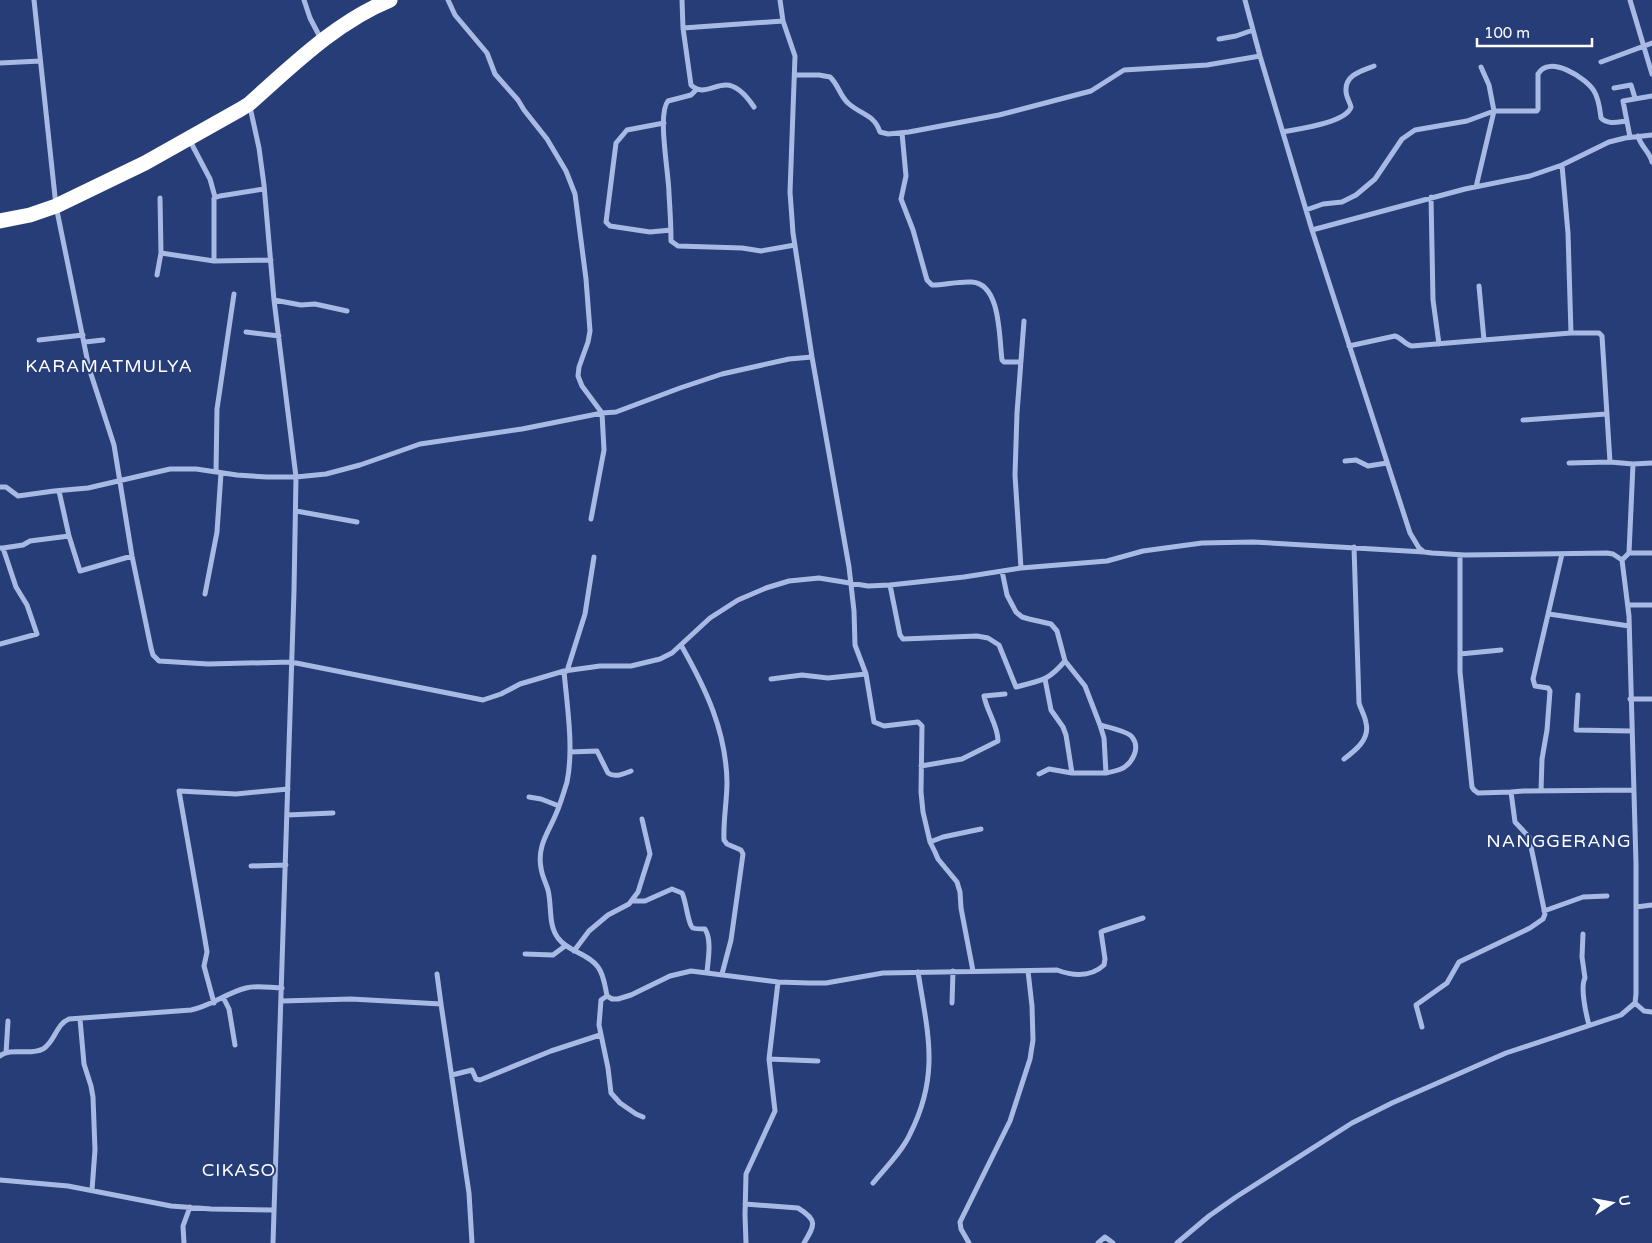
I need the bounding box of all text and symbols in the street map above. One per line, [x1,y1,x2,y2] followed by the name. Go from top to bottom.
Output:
[1477,15,1592,47] scale bar
[1484,24,1530,42] text: 100 m
[25,355,193,377] district label: KARAMATMULYA
[1486,830,1632,852] district label: NANGGERANG
[202,1159,276,1181] district label: CIKASO
[1587,1178,1637,1228] north arrow
[1615,1194,1634,1207] text: U

